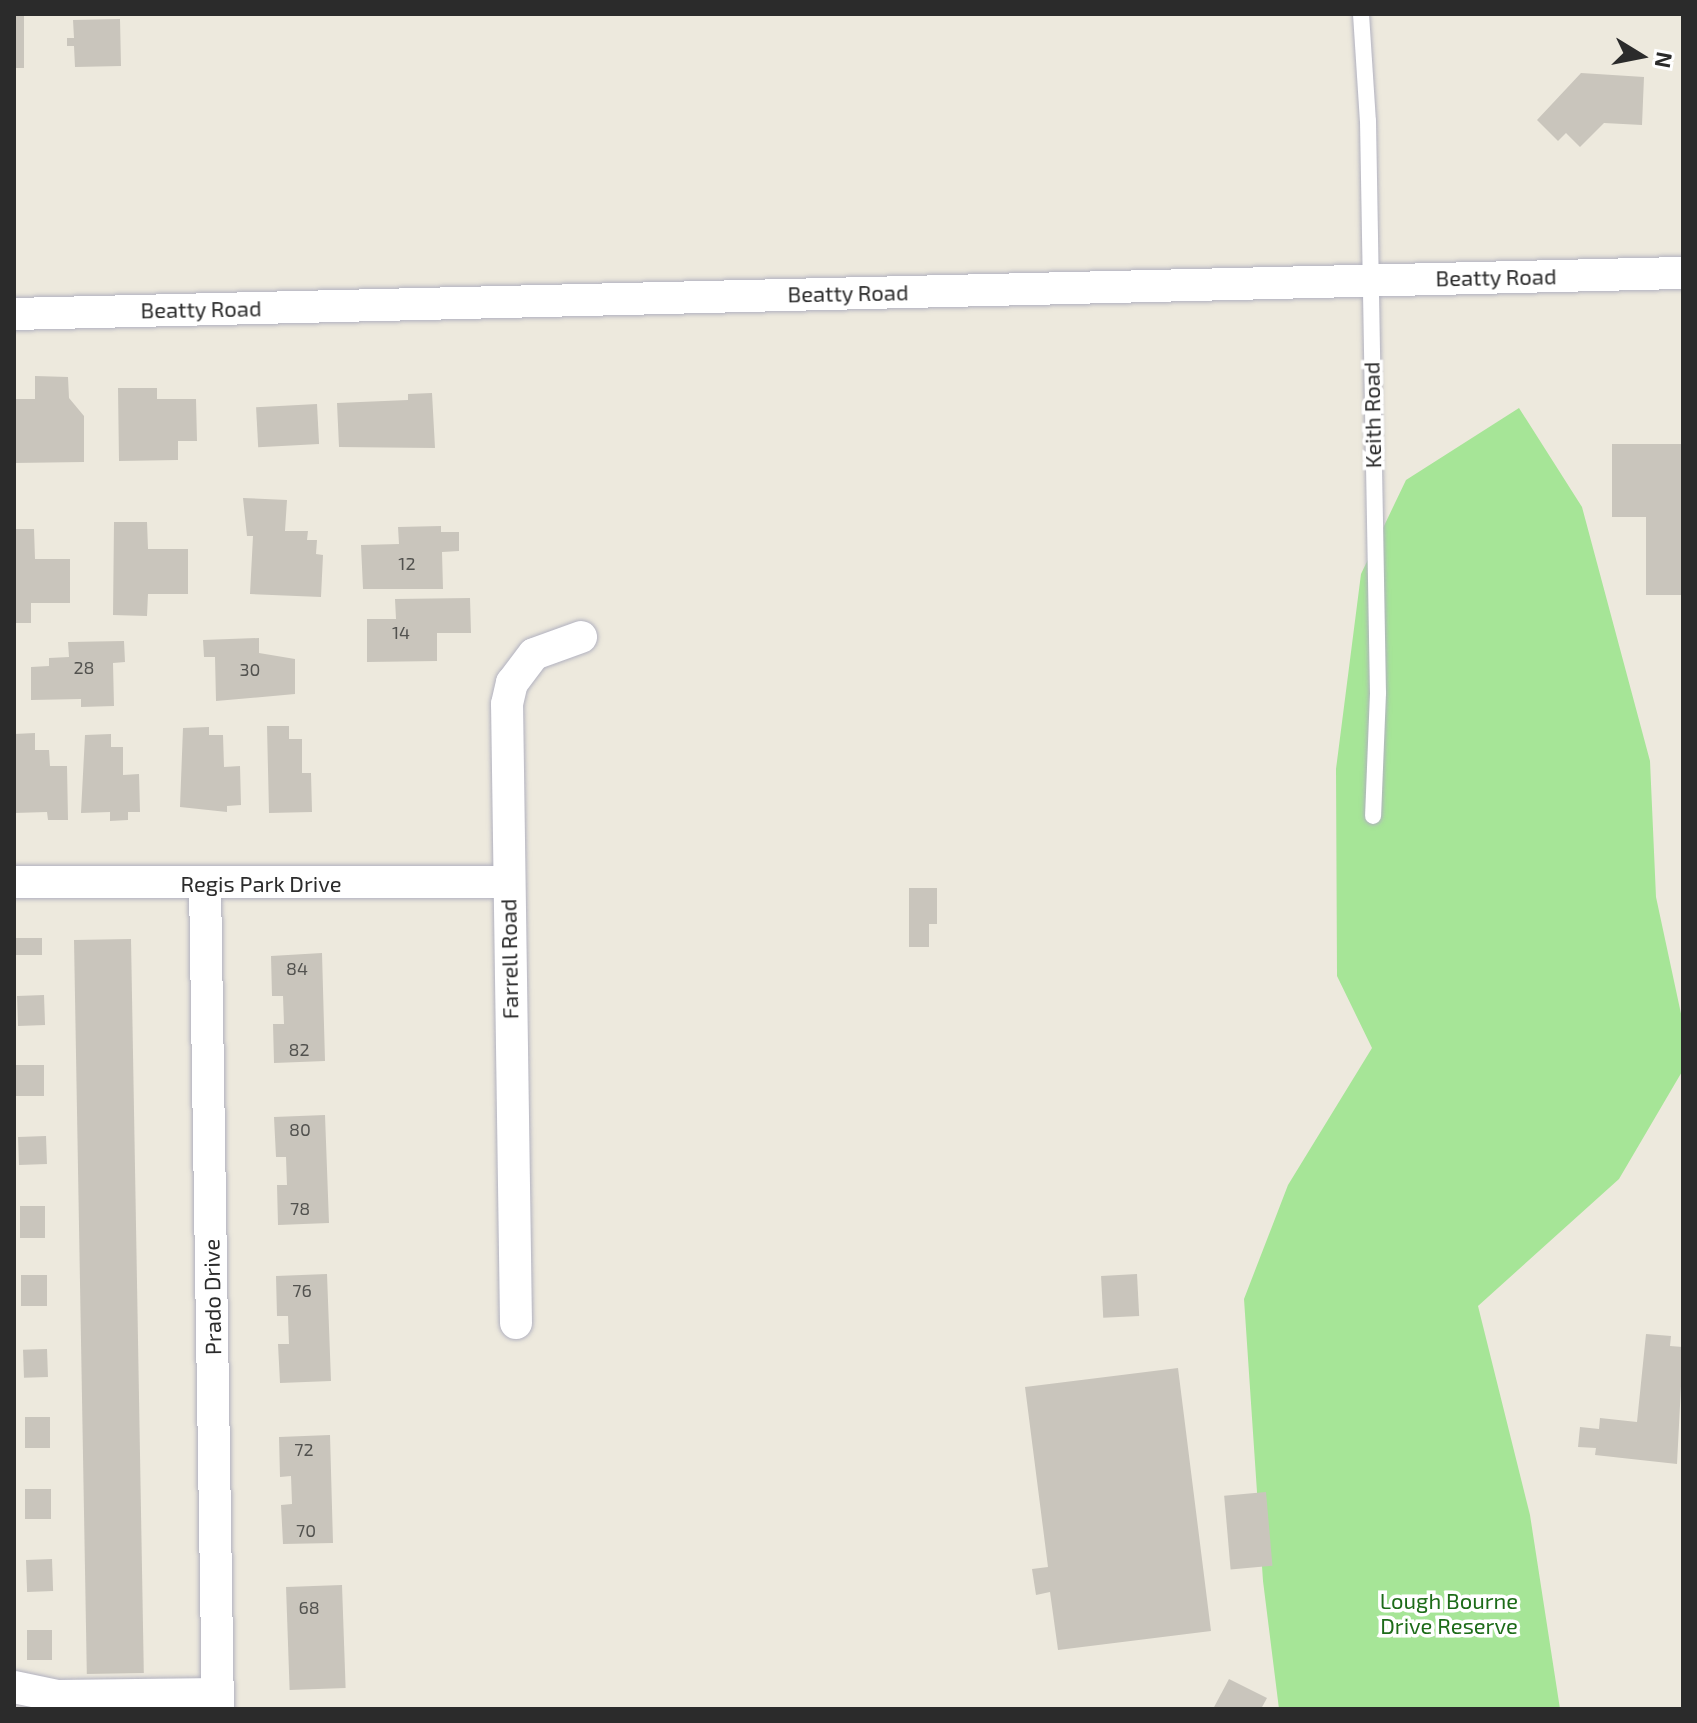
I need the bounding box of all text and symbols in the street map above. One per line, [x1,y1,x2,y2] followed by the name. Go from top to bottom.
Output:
[1601,16,1681,96] north arrow
[1650,50,1679,70] text: N
[1435,263,1557,291] street label: Beatty Road
[787,279,909,307] street label: Beatty Road
[140,295,262,323] street label: Beatty Road
[1358,361,1386,469] street label: Keith Road
[398,552,416,574] house number: 12
[392,621,410,643] house number: 14
[73,656,95,678] house number: 28
[240,658,260,680] house number: 30
[180,871,342,897] street label: Regis Park Drive
[495,898,523,1020] street label: Farrell Road
[286,957,308,979] house number: 84
[288,1038,310,1060] house number: 82
[289,1118,311,1140] house number: 80
[290,1197,310,1219] house number: 78
[198,1239,226,1355] street label: Prado Drive
[292,1279,312,1301] house number: 76
[294,1438,314,1460] house number: 72
[296,1519,316,1541] house number: 70
[1380,1587,1518,1638] park label: Lough Bourne Drive Reserve
[298,1596,320,1618] house number: 68

